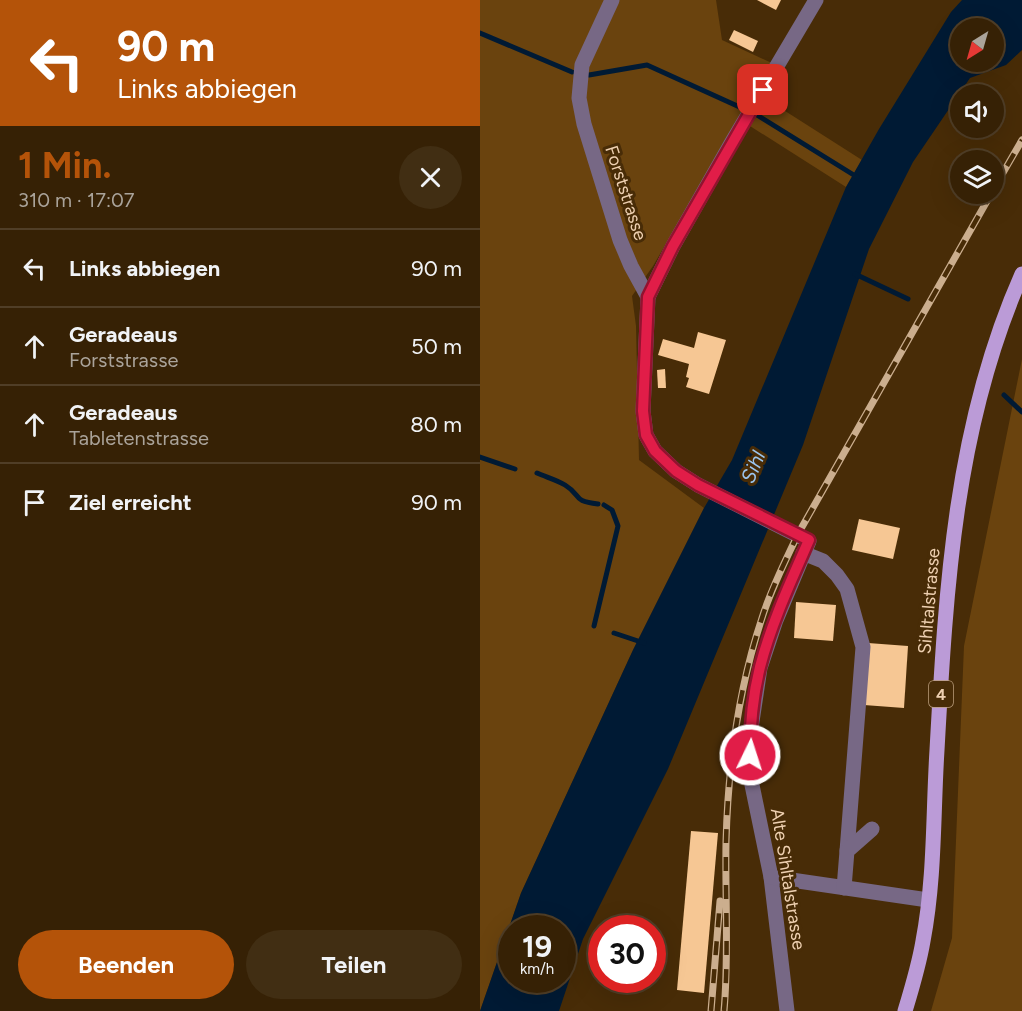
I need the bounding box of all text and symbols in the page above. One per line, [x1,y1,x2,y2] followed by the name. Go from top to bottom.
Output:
[950,18,1004,72] north arrow
[950,18,1004,204] map controls
[117,21,215,72] text: 90 m
[18,24,96,102] icon: left
[737,64,788,115] pin
[117,72,297,105] text: Links abbiegen
[746,73,779,106] icon: arrive
[950,84,1004,138] button: sound
[600,143,652,243] street label: Forststrasse
[18,144,111,187] text: 1 Min.
[399,146,462,209] button: close
[950,150,1004,204] button: layers
[18,188,135,212] text: 310 m · 17:07
[18,252,51,285] icon: left
[69,255,220,282] text: Links abbiegen
[411,255,462,282] text: 90 m
[69,321,177,348] text: Geradeaus
[18,330,51,363] icon: ahead
[411,333,462,360] text: 50 m
[69,348,178,372] text: Forststrasse
[69,399,177,426] text: Geradeaus
[18,408,51,441] icon: ahead
[410,411,462,438] text: 80 m
[69,426,209,450] text: Tabletenstrasse
[736,447,771,487] water label: Sihl
[18,486,51,519] icon: arrive
[69,489,192,516] text: Ziel erreicht
[411,489,462,516] text: 90 m
[913,547,945,655] street label: Sihltalstrasse
[929,681,953,707] road number: 4
[718,723,782,787] position arrow
[766,806,810,952] street label: Alte Sihltalstrasse
[588,915,666,993] speed limit sign: 30
[522,928,552,965] text: 19
[18,930,234,999] button: Beenden
[246,930,462,999] button: Teilen
[520,960,554,978] text: km/h

